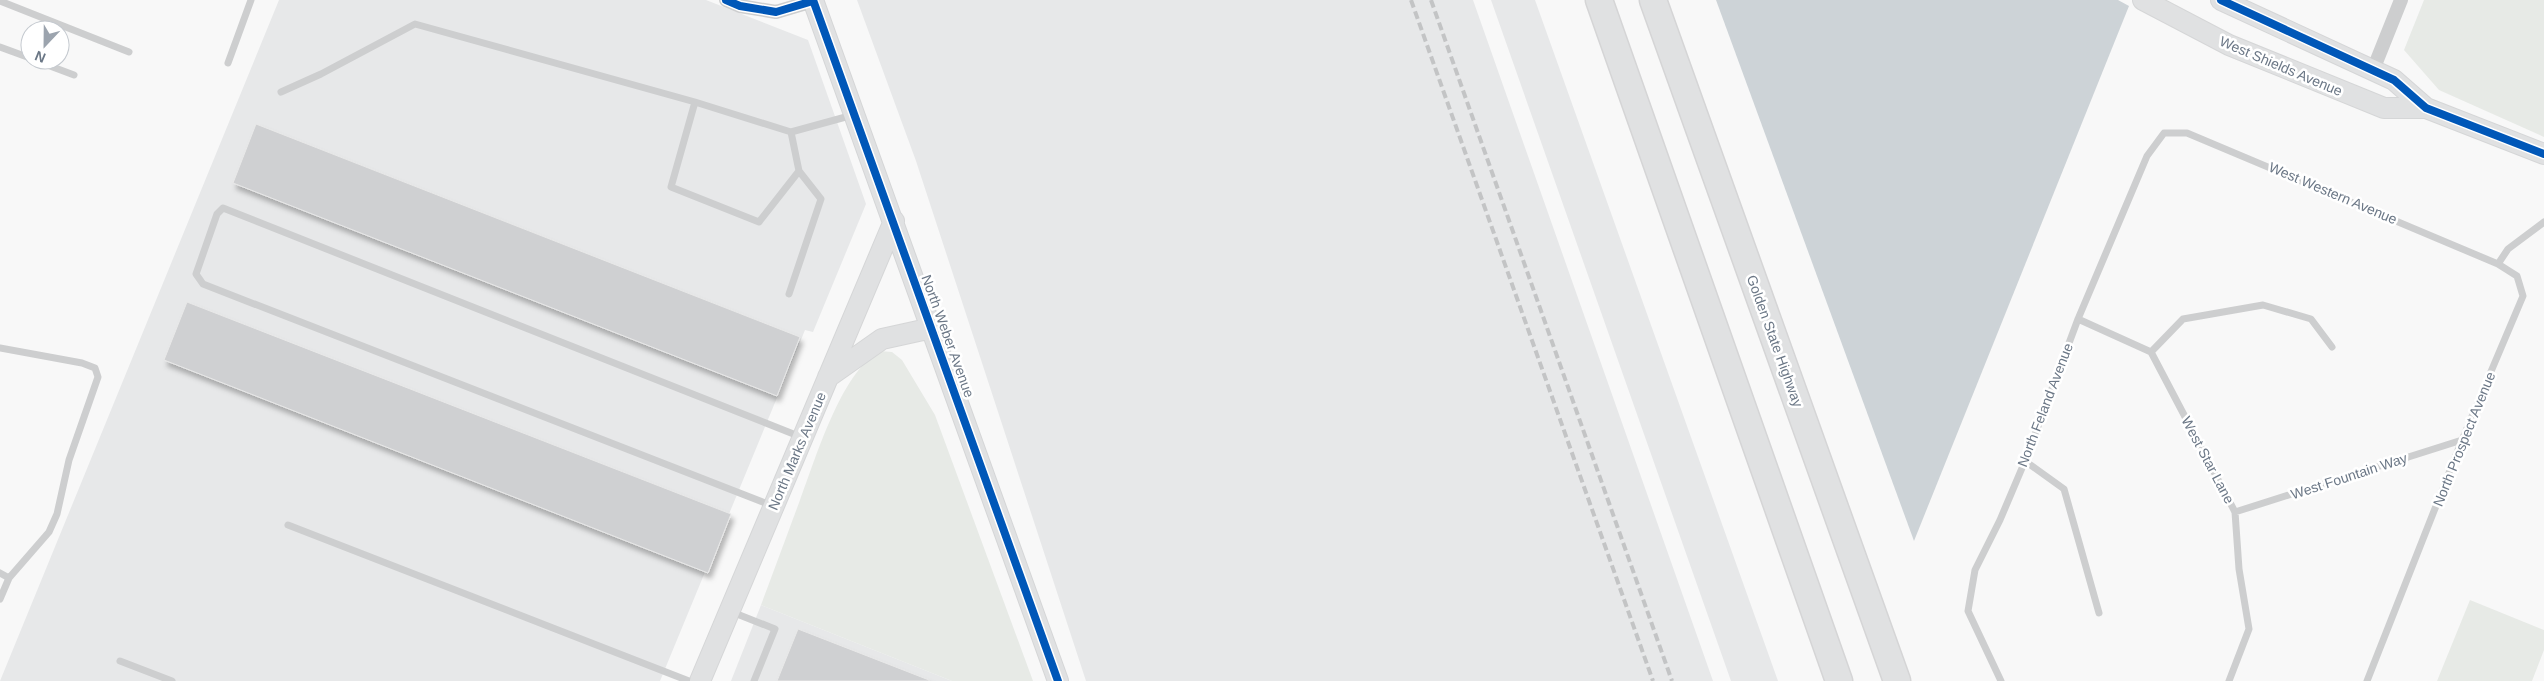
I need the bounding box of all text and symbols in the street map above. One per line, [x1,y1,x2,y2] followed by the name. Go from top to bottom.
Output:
[20,20,70,70] north arrow
[2217,33,2345,99] street label: West Shields Avenue
[32,48,48,66] text: N
[2266,159,2400,227] street label: West Western Avenue
[918,272,978,400] street label: North Weber Avenue
[1744,273,1806,409] street label: Golden State Highway
[2014,341,2076,469] street label: North Feland Avenue
[2430,369,2498,509] street label: North Prospect Avenue
[765,389,829,512] street label: North Marks Avenue
[2178,414,2238,506] street label: West Star Lane
[2289,450,2409,502] street label: West Fountain Way

